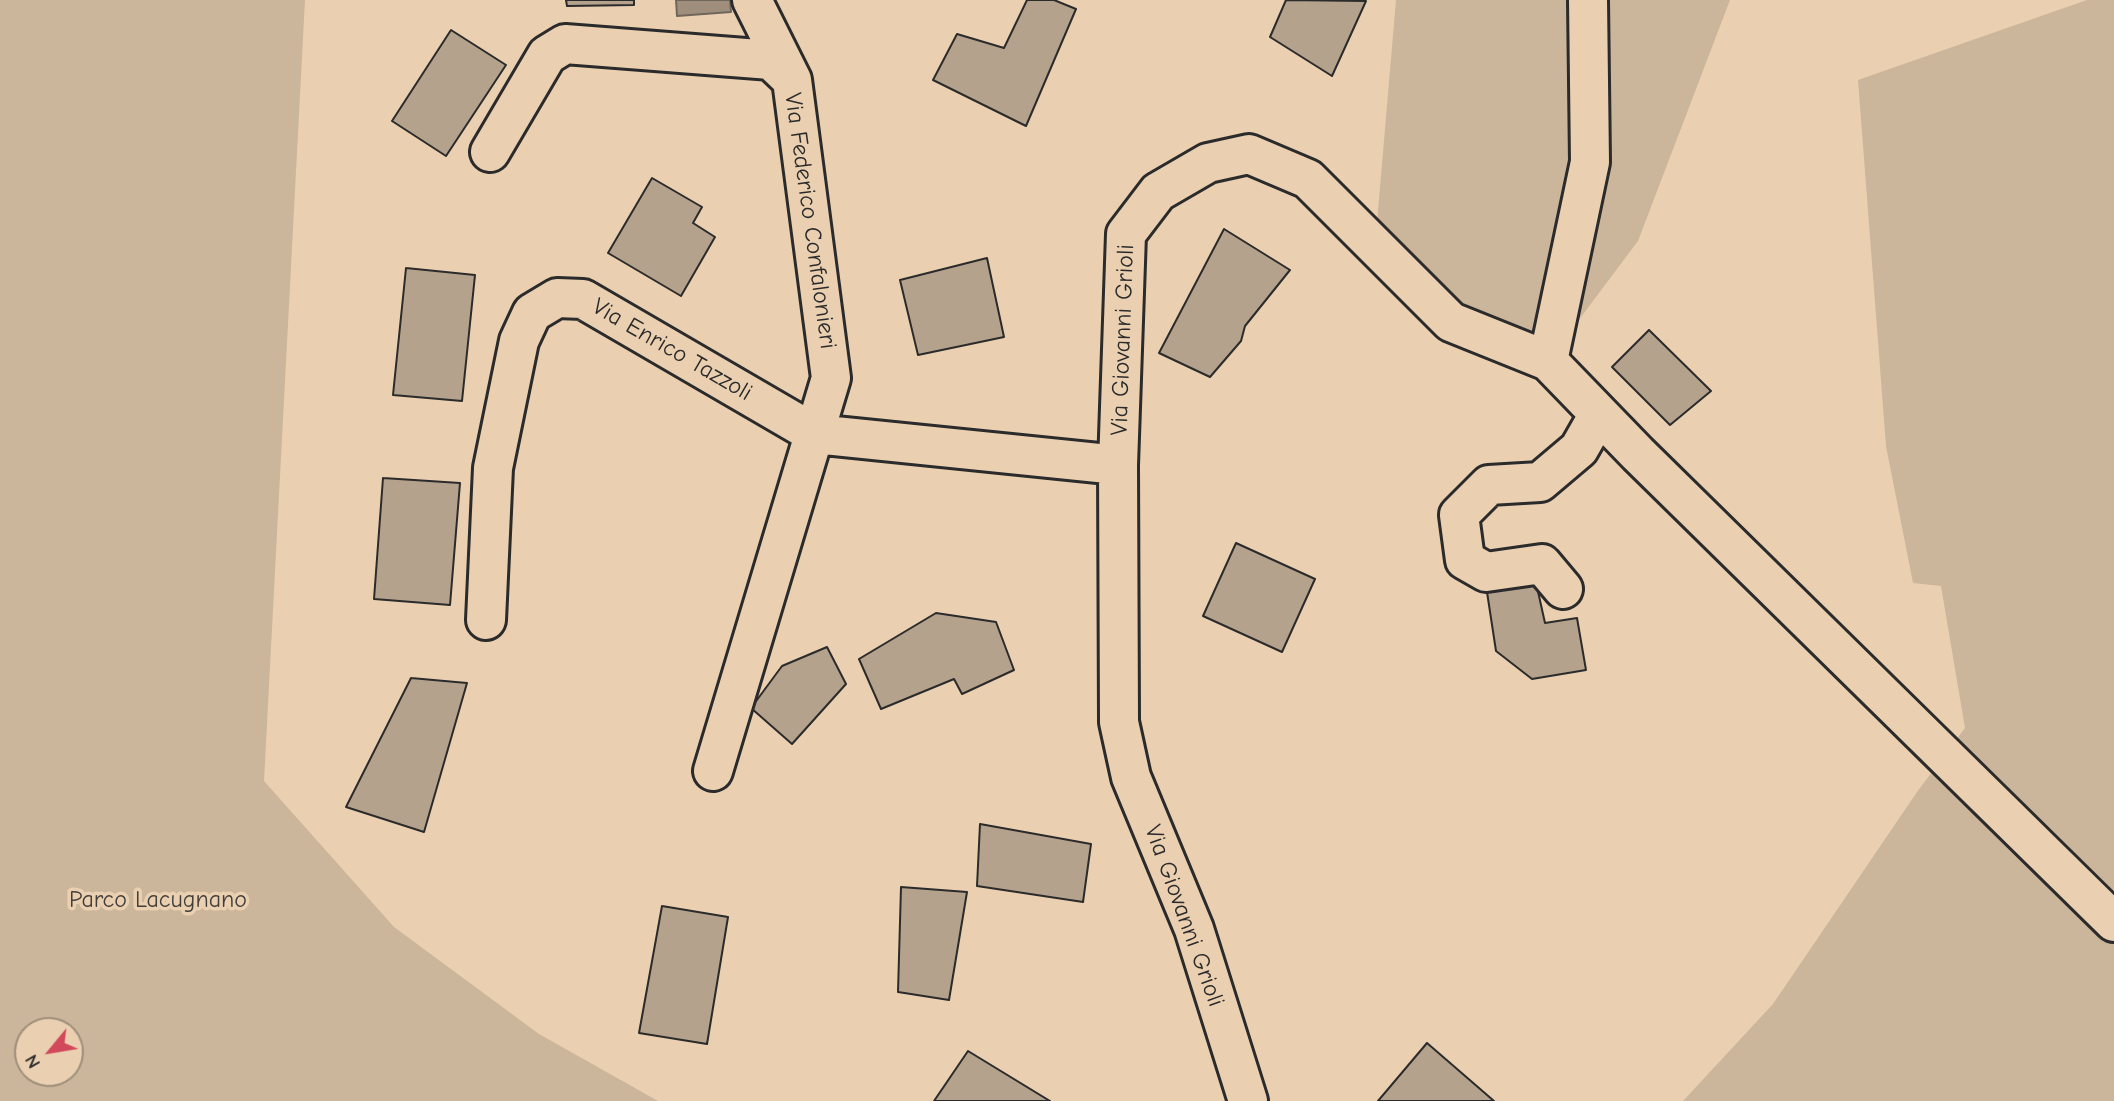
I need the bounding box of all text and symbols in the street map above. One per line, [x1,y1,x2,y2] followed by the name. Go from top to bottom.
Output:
[778,91,842,351] street label: Via Federico Confalonieri
[1105,244,1141,436] street label: Via Giovanni Grioli
[587,293,757,407] street label: Via Enrico Tazzoli
[1138,821,1230,1011] street label: Via Giovanni Grioli
[69,886,247,914] park label: Parco Lacugnano
[14,1017,84,1087] north arrow
[20,1051,45,1072] text: N

